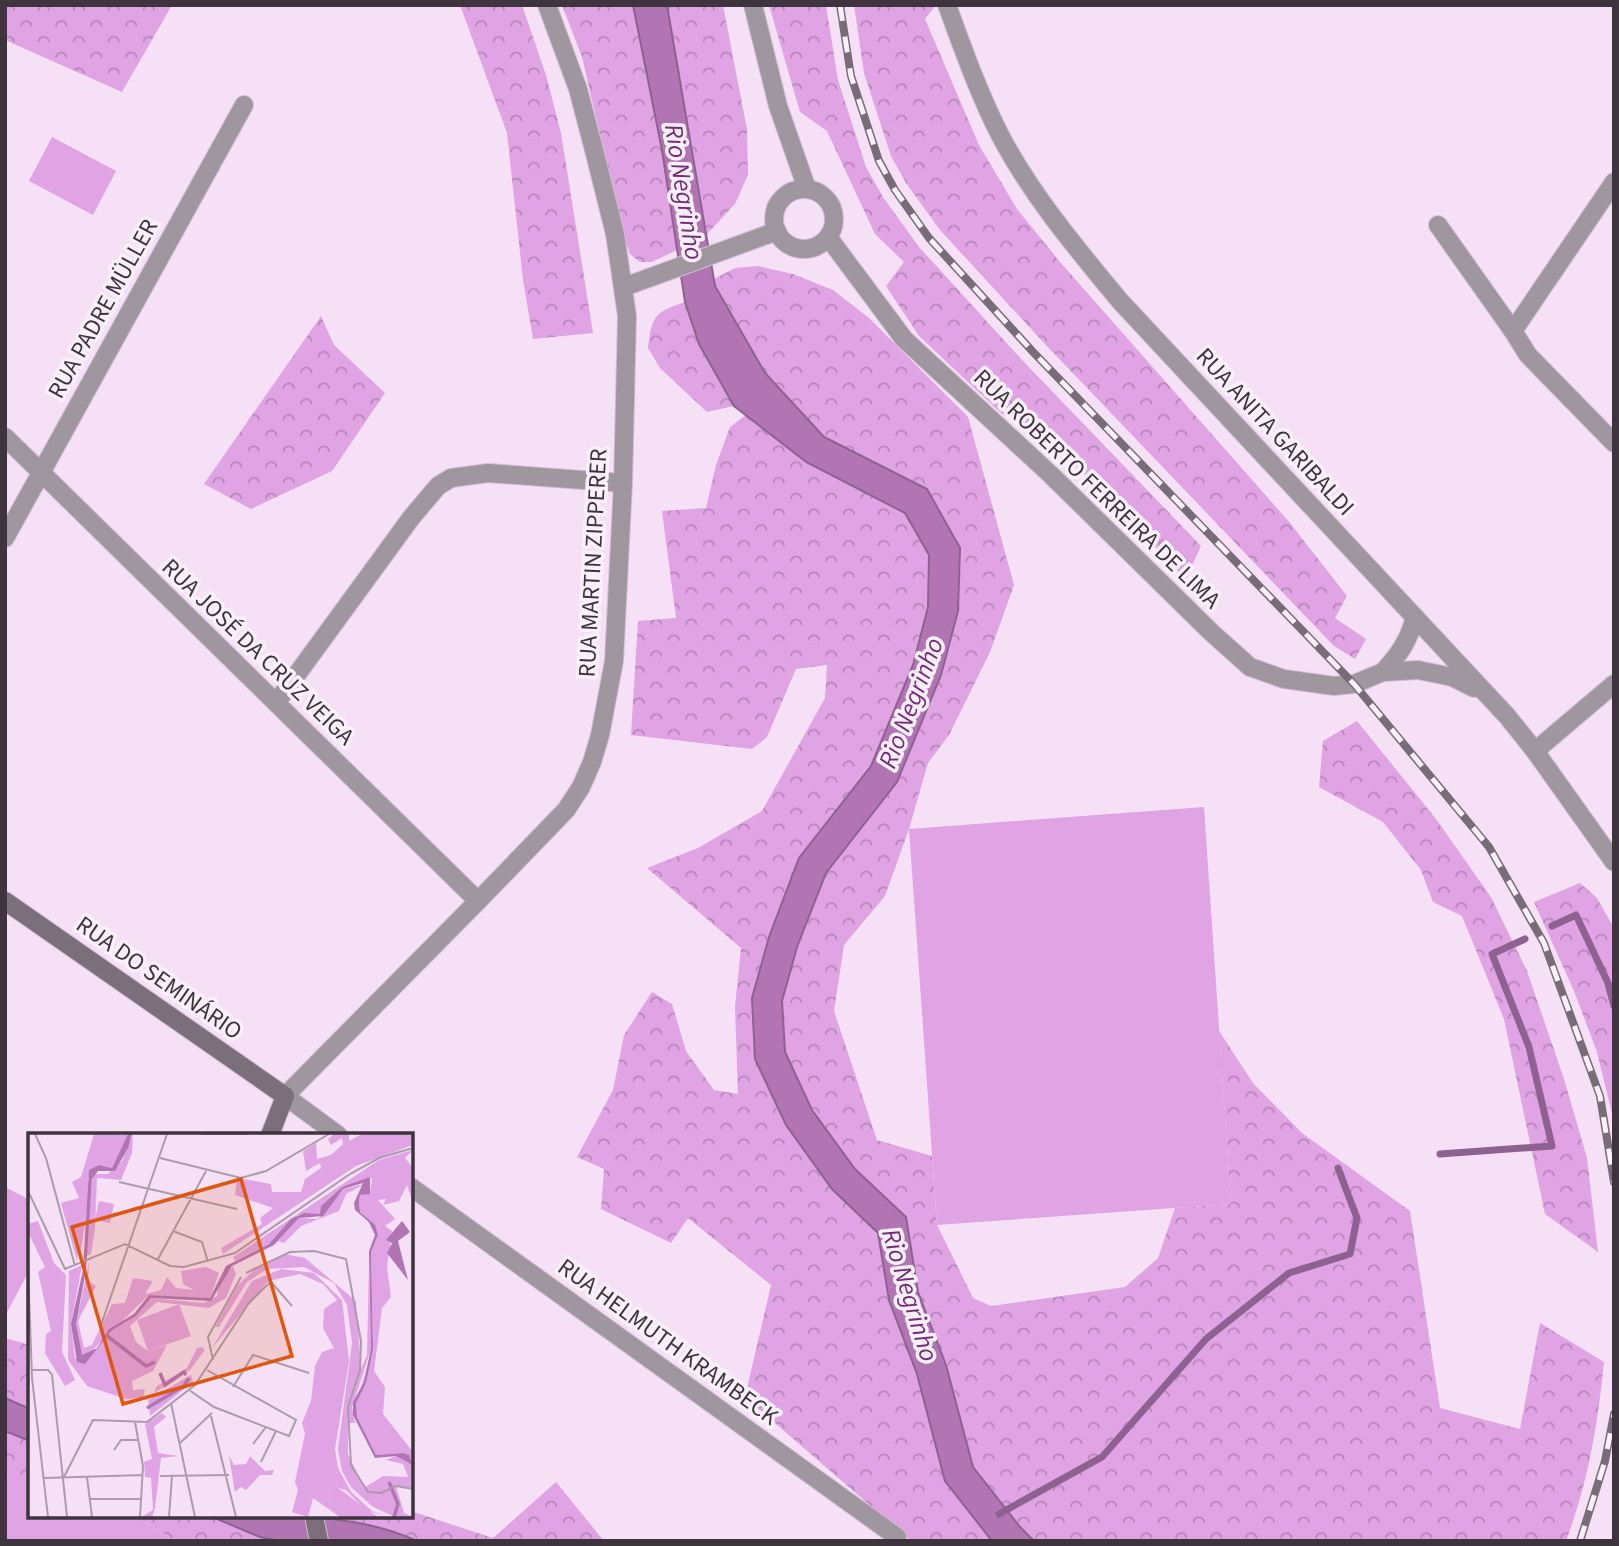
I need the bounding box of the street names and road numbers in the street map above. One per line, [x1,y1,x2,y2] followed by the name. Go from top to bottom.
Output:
[39,213,167,405] street label: RUA PADRE MÜLLER
[1188,340,1362,524] street label: RUA ANITA GARIBALDI
[965,361,1229,617] street label: RUA ROBERTO FERREIRA DE LIMA
[570,447,616,678] street label: RUA MARTIN ZIPPERER
[154,550,362,754] street label: RUA JOSÉ DA CRUZ VEIGA
[69,908,249,1048] street label: RUA DO SEMINÁRIO
[550,1250,786,1434] street label: RUA HELMUTH KRAMBECK

